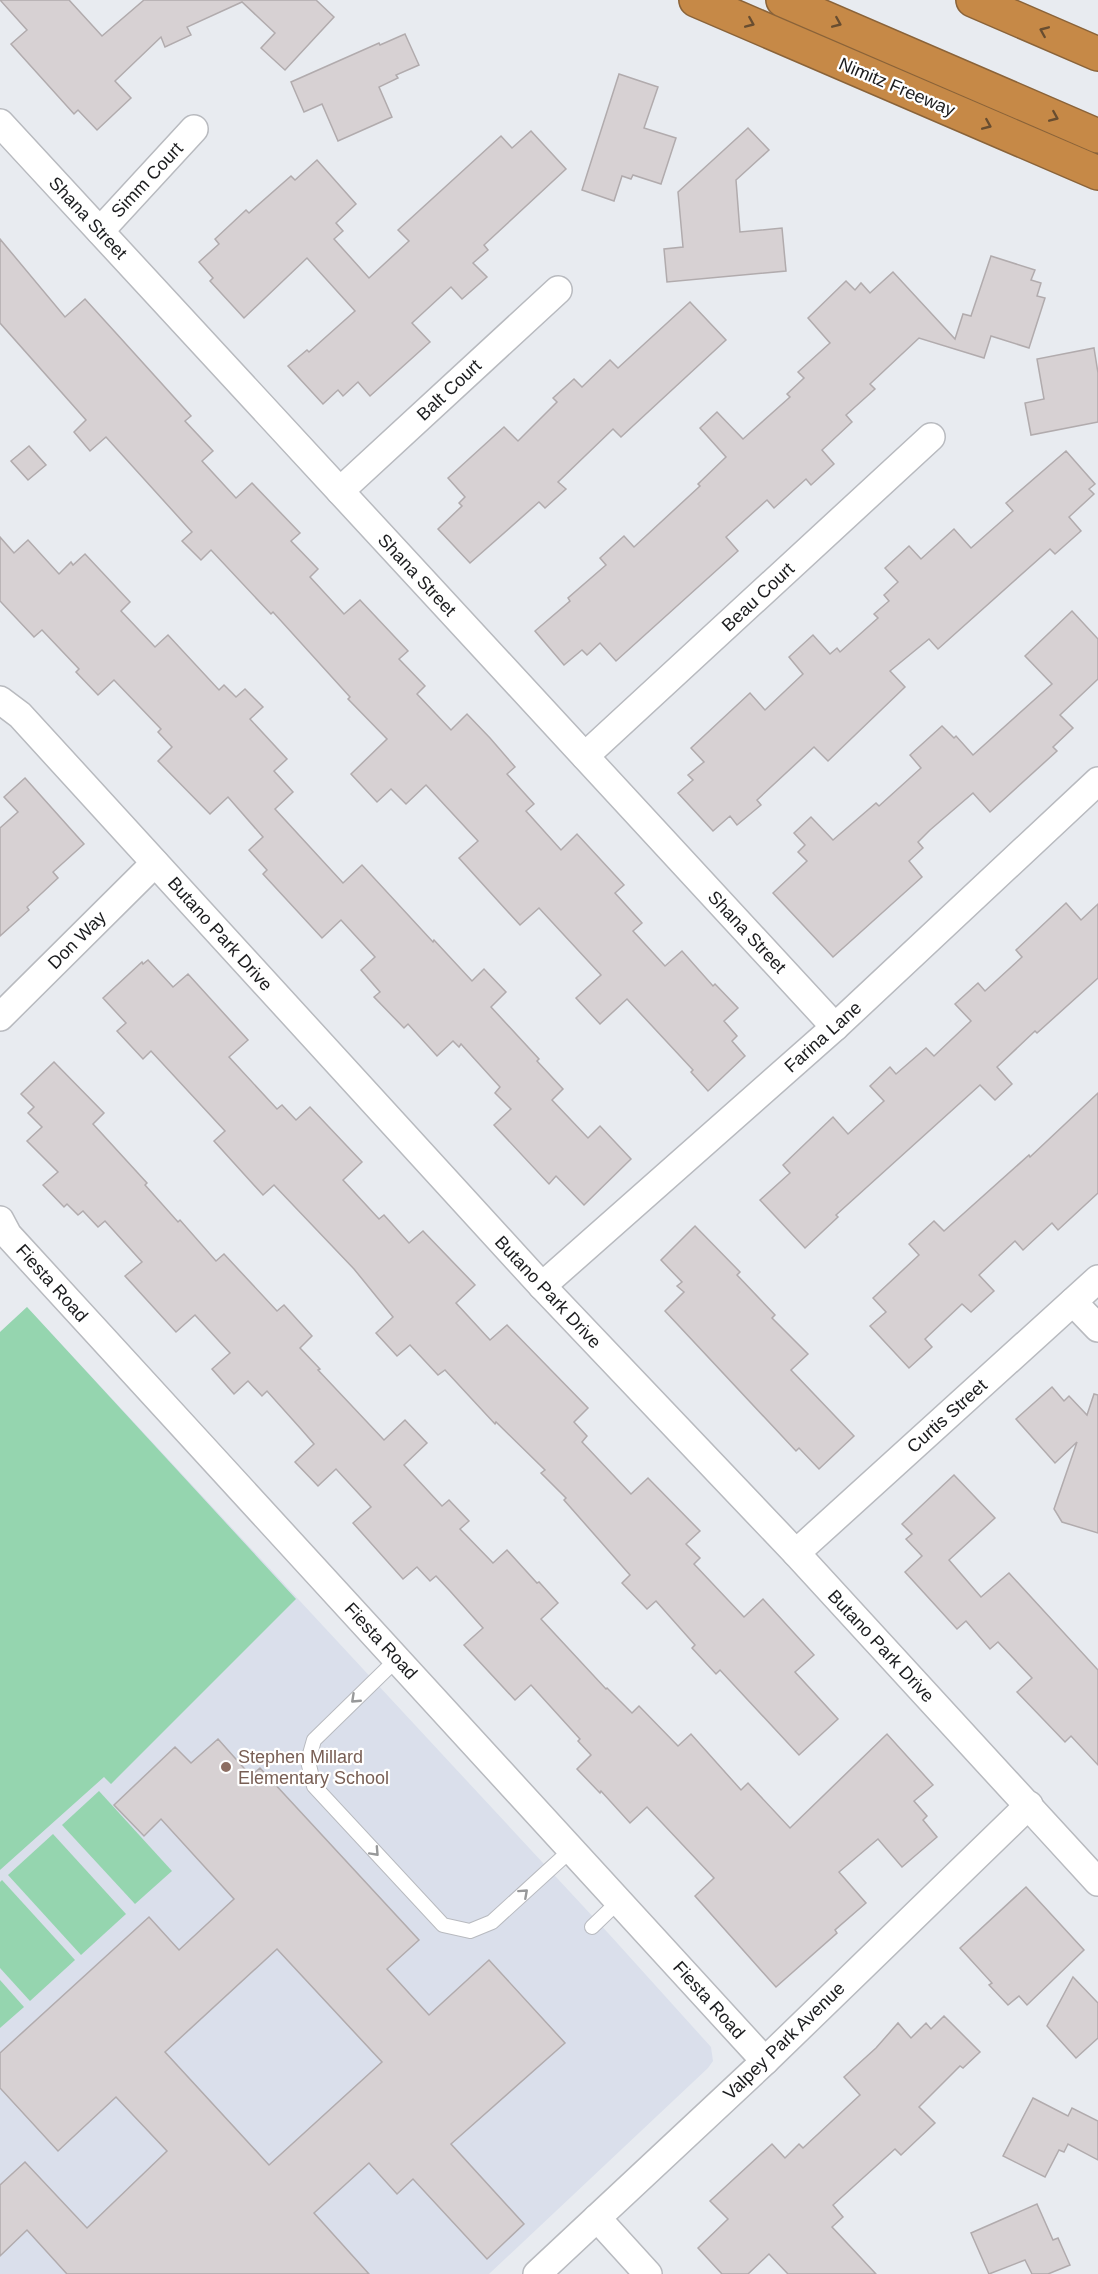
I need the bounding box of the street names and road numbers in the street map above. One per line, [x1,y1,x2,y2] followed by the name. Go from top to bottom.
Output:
[836,54,958,120] street label: Nimitz Freeway
[107,138,187,222] street label: Simm Court
[45,173,131,263] street label: Shana Street
[413,355,485,425] street label: Balt Court
[374,530,460,620] street label: Shana Street
[718,559,798,635] street label: Beau Court
[164,873,276,995] street label: Butano Park Drive
[704,887,790,977] street label: Shana Street
[44,907,110,973] street label: Don Way
[781,997,865,1077] street label: Farina Lane
[491,1232,605,1352] street label: Butano Park Drive
[12,1240,92,1326] street label: Fiesta Road
[903,1375,991,1457] street label: Curtis Street
[824,1586,938,1706] street label: Butano Park Drive
[341,1599,421,1683] street label: Fiesta Road
[669,1957,749,2043] street label: Fiesta Road
[719,1978,849,2104] street label: Valpey Park Avenue

